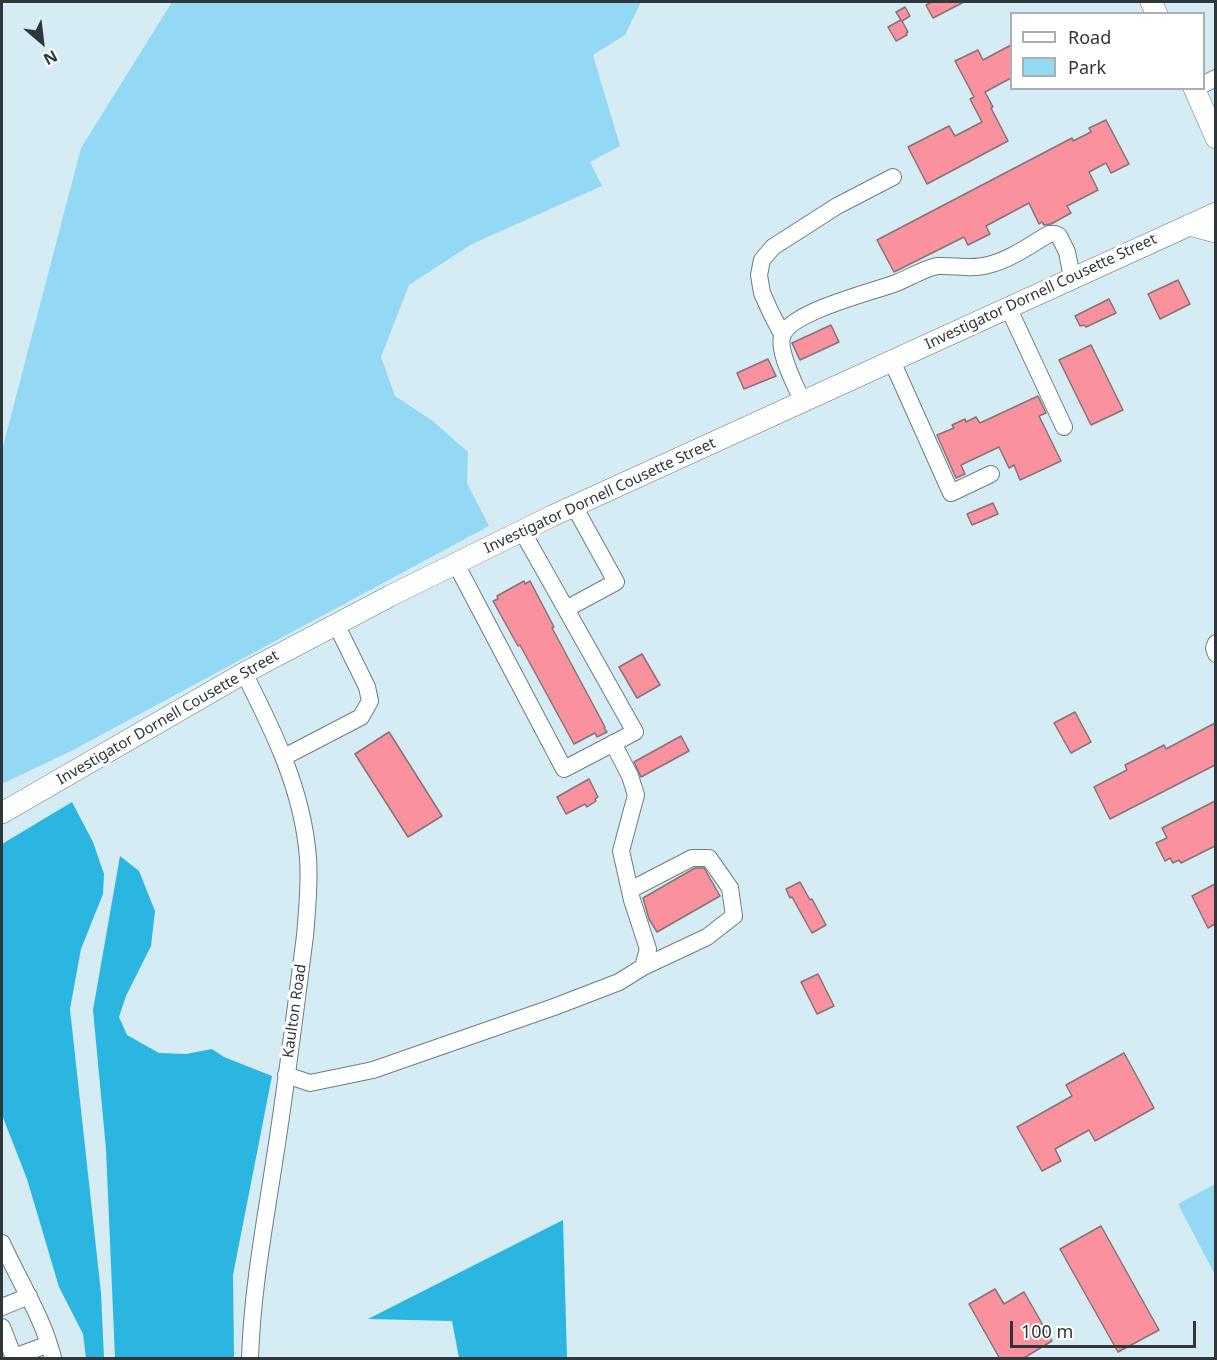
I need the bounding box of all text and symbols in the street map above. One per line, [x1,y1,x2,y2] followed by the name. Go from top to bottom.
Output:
[12,12,72,72] north arrow
[1010,12,1205,90] legend
[1068,25,1111,49] text: Road
[40,45,61,71] text: N
[1068,55,1106,79] text: Park
[922,230,1160,354] street label: Investigator Dornell Cousette Street
[481,434,719,558] street label: Investigator Dornell Cousette Street
[54,647,282,789] street label: Investigator Dornell Cousette Street
[280,963,310,1059] street label: Kaulton Road
[1013,1309,1199,1347] scale bar
[1021,1319,1073,1343] text: 100 m

